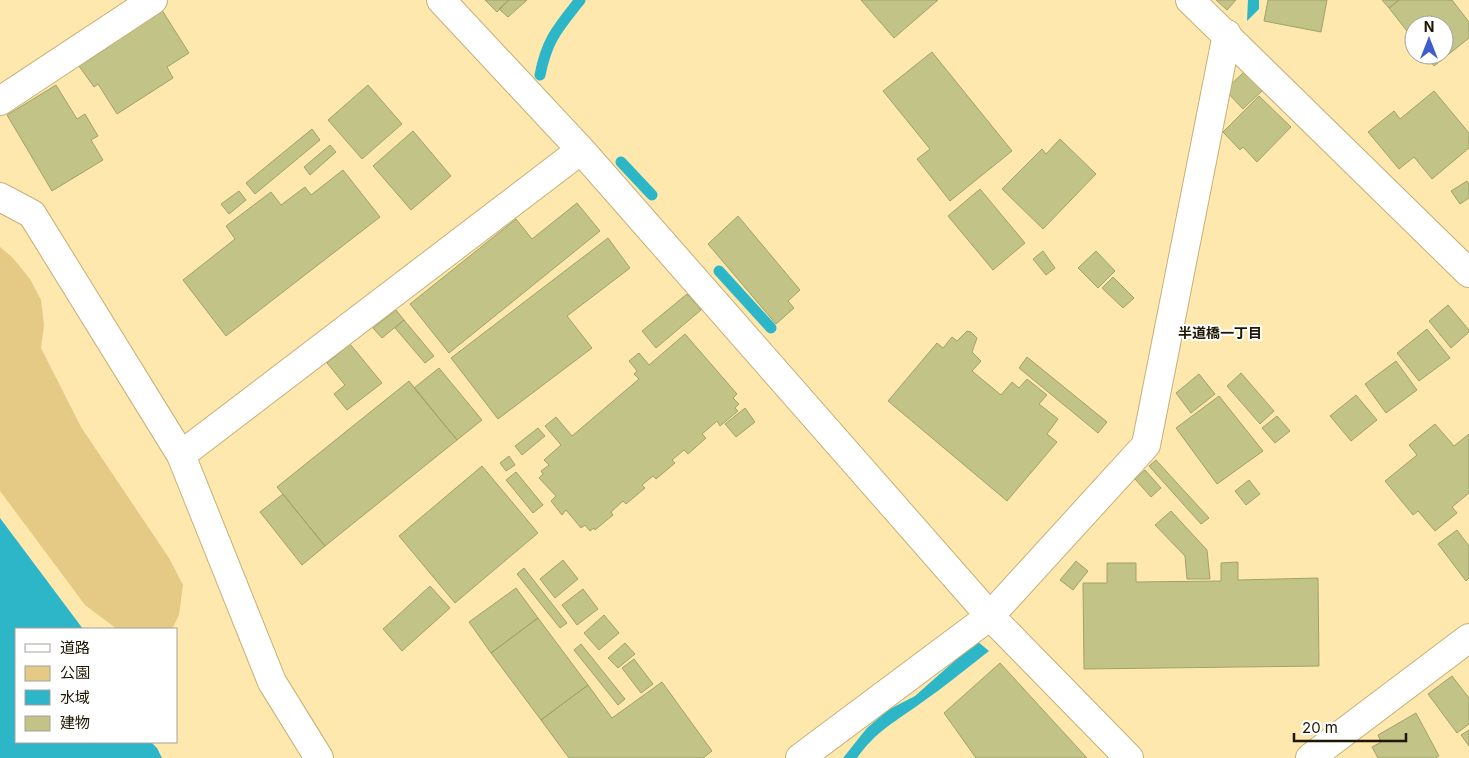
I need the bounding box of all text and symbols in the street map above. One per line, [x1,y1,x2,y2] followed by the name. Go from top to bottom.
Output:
[1404,15,1454,65] north arrow
[1424,18,1434,35] text: N
[1178,324,1262,341] district label: 半道橋一丁目
[15,628,178,743] legend
[60,638,90,657] text: 道路
[60,663,90,682] text: 公園
[60,688,90,707] text: 水域
[1294,710,1406,742] scale bar
[60,713,90,732] text: 建物
[1302,718,1338,737] text: 20 m

